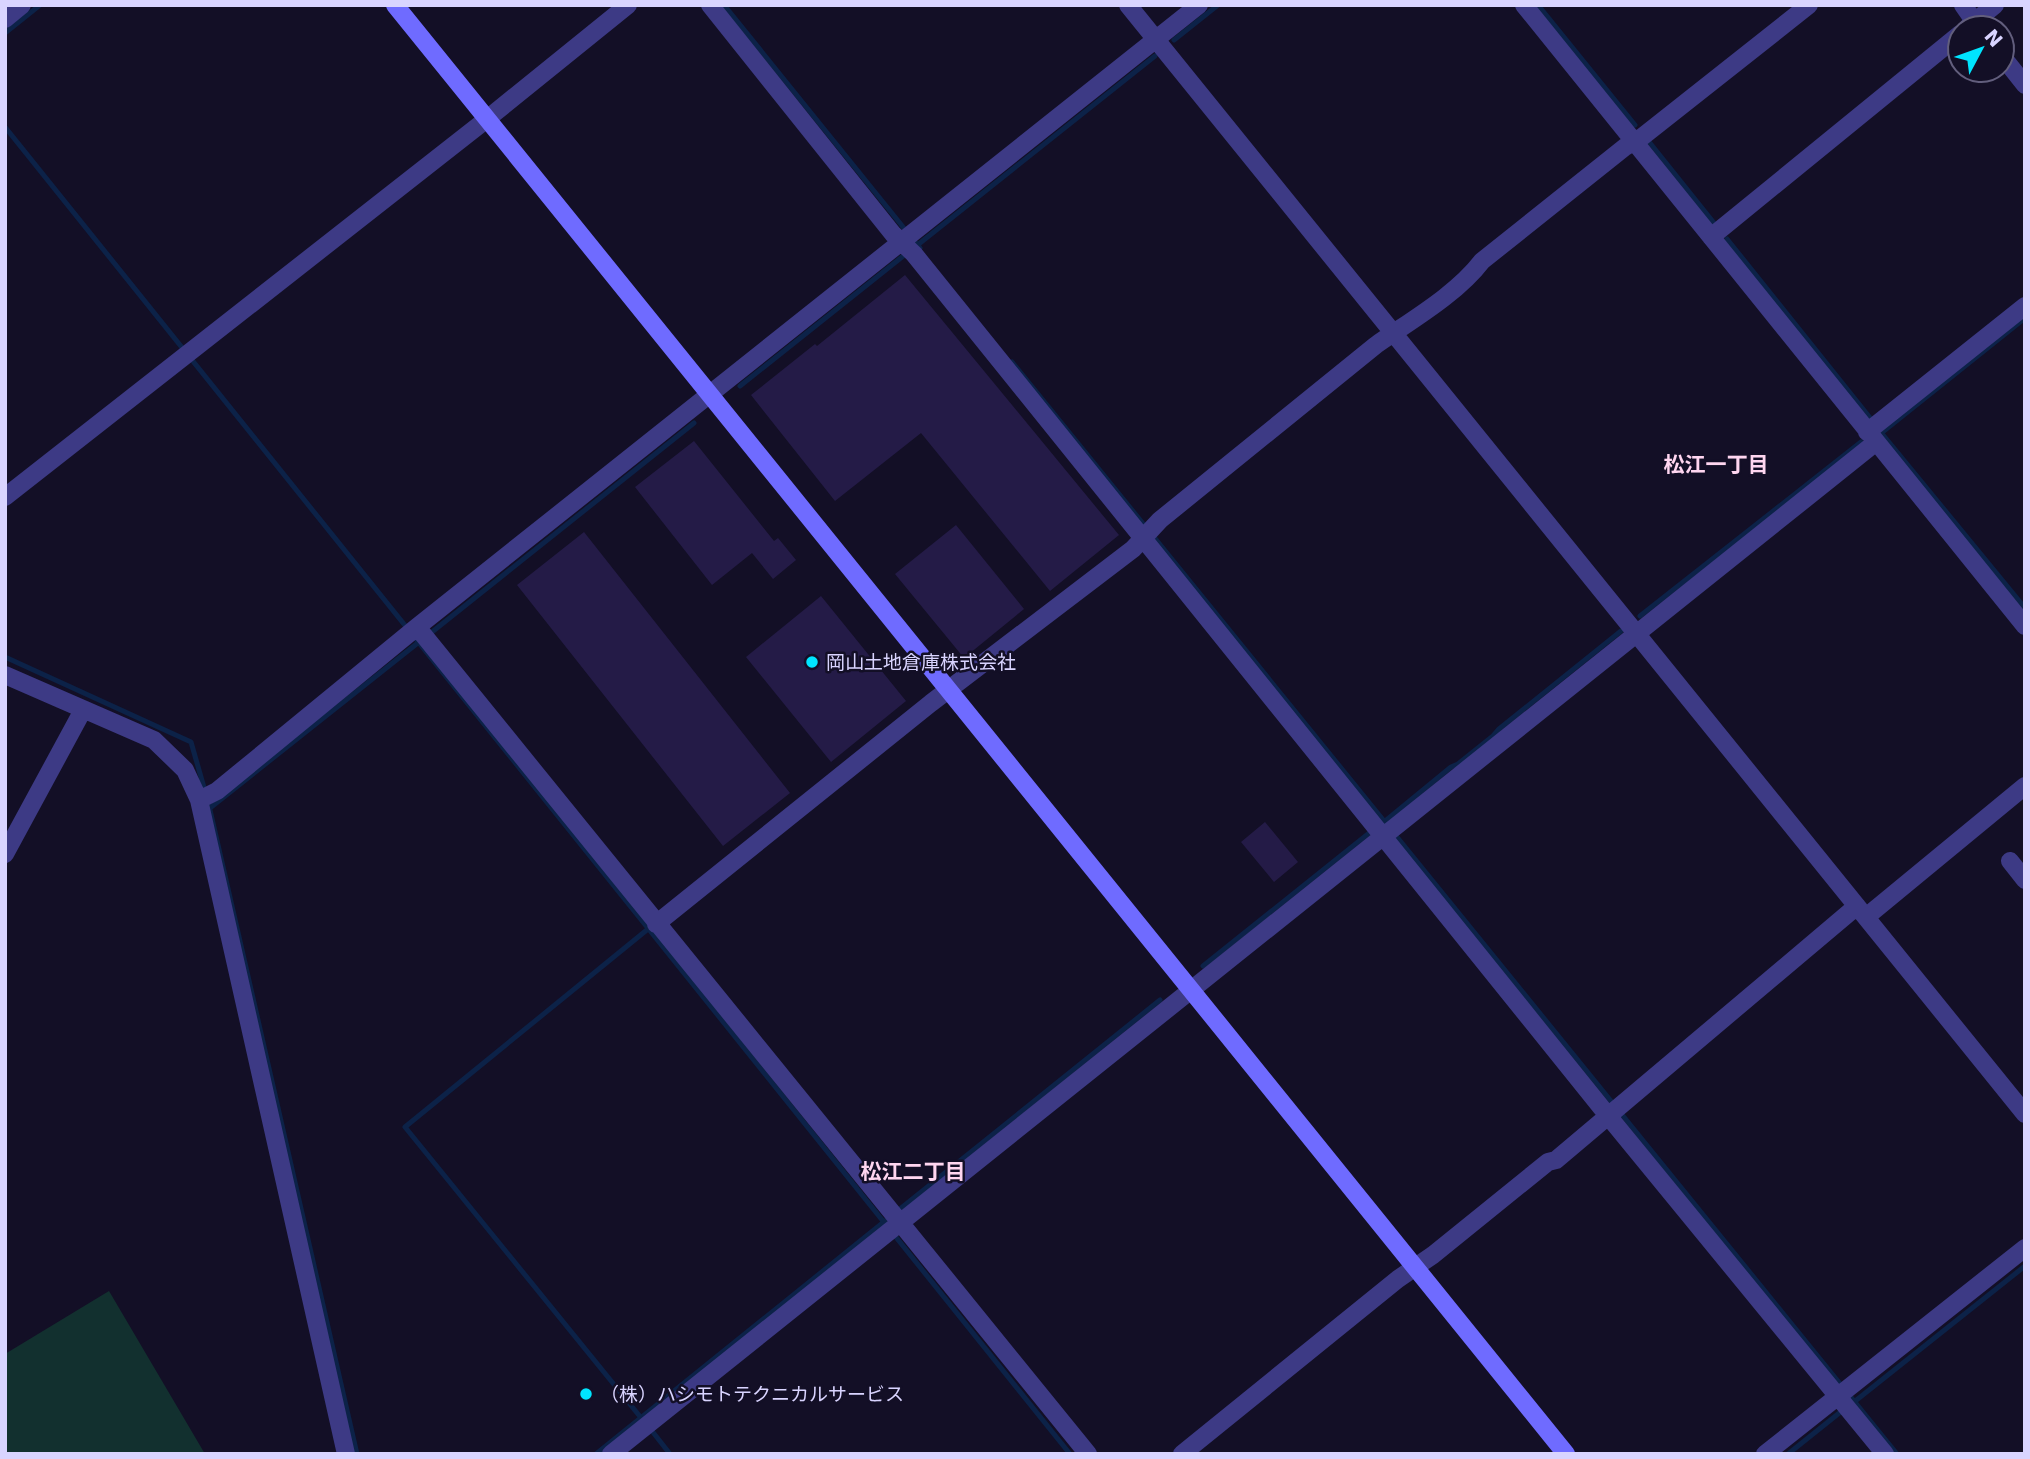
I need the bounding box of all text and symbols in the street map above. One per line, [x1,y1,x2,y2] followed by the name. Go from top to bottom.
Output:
[1946,14,2016,84] north arrow
[1980,25,2007,51] text: N
[1664,453,1769,477] district label: 松江一丁目
[826,651,1016,673] place label: 岡山土地倉庫株式会社
[804,654,820,670] marker: 岡山土地倉庫株式会社
[861,1160,966,1184] district label: 松江二丁目
[600,1383,904,1405] place label: （株）ハシモトテクニカルサービス
[578,1386,594,1402] marker: （株）ハシモトテクニカルサービス

